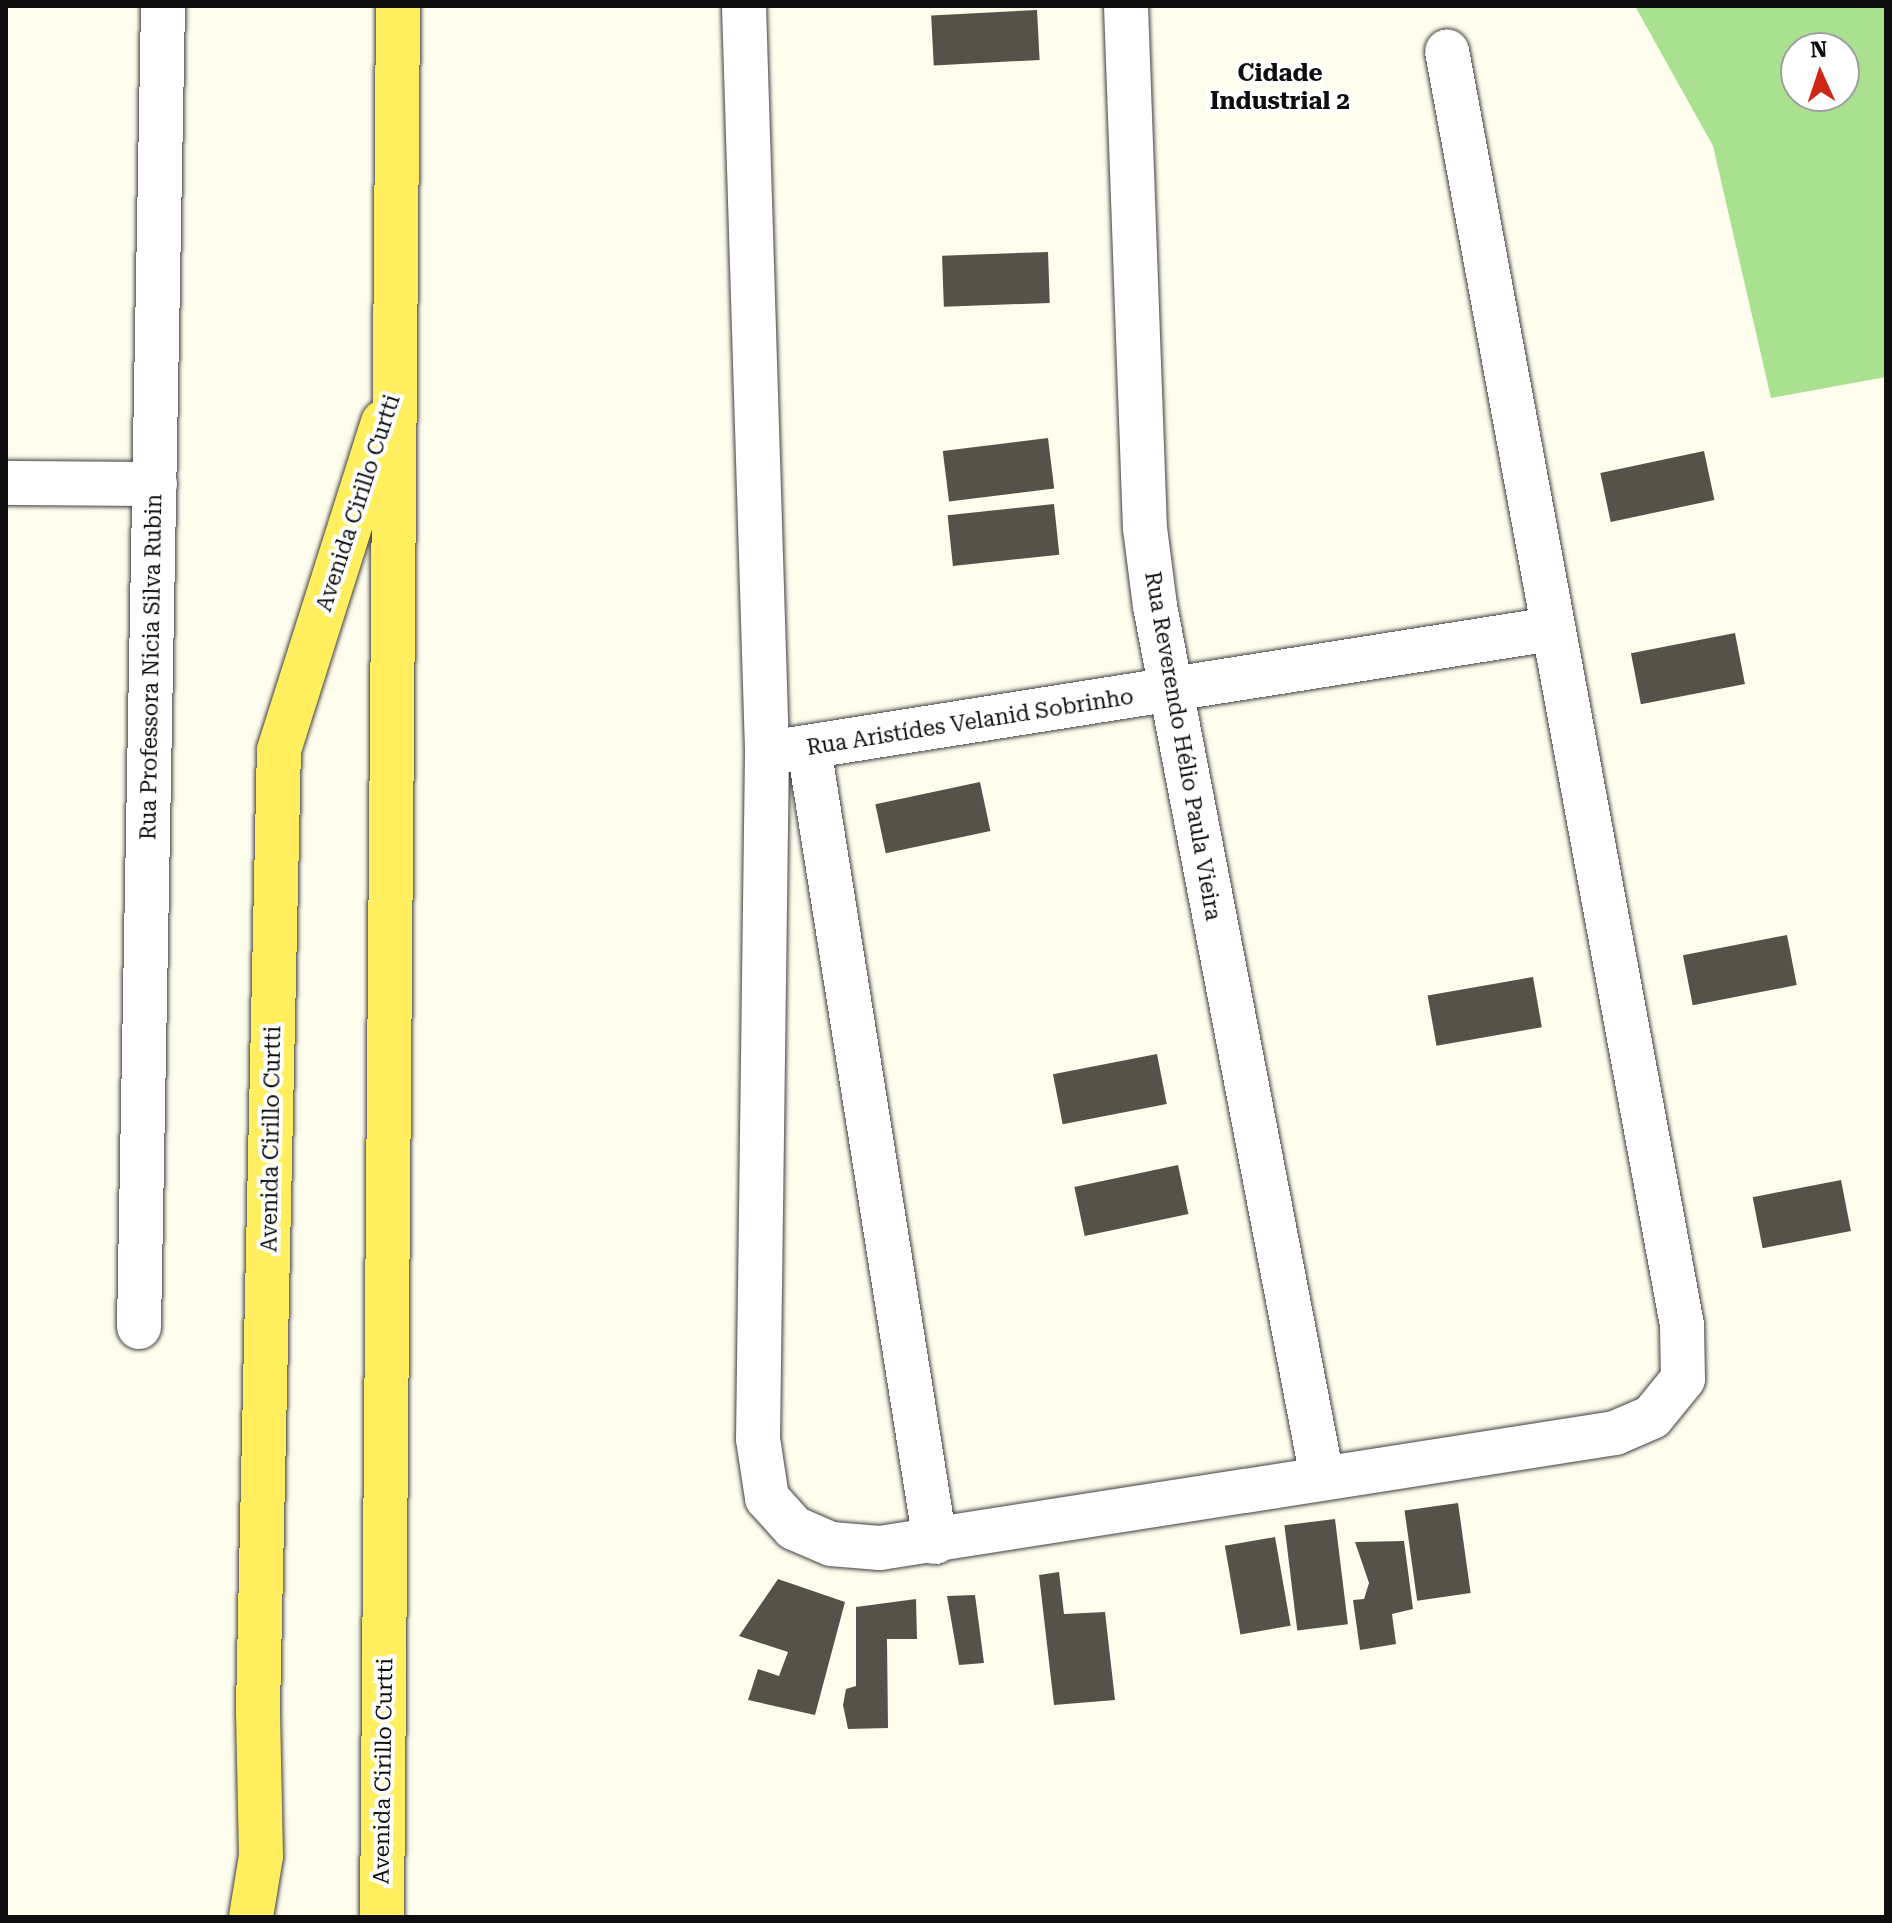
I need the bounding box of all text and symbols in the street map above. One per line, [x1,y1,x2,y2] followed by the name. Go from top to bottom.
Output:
[1780,32,1860,112] north arrow
[1810,37,1828,62] text: N
[1210,60,1350,116] district label: Cidade Industrial 2
[310,391,406,615] street label: Avenida Cirillo Curtti
[135,494,167,840] street label: Rua Professora Nicia Silva Rubin
[1139,569,1227,923] street label: Rua Reverendo Hélio Paula Vieira
[805,683,1135,761] street label: Rua Aristídes Velanid Sobrinho
[256,1026,286,1252] street label: Avenida Cirillo Curtti
[368,1658,398,1884] street label: Avenida Cirillo Curtti

